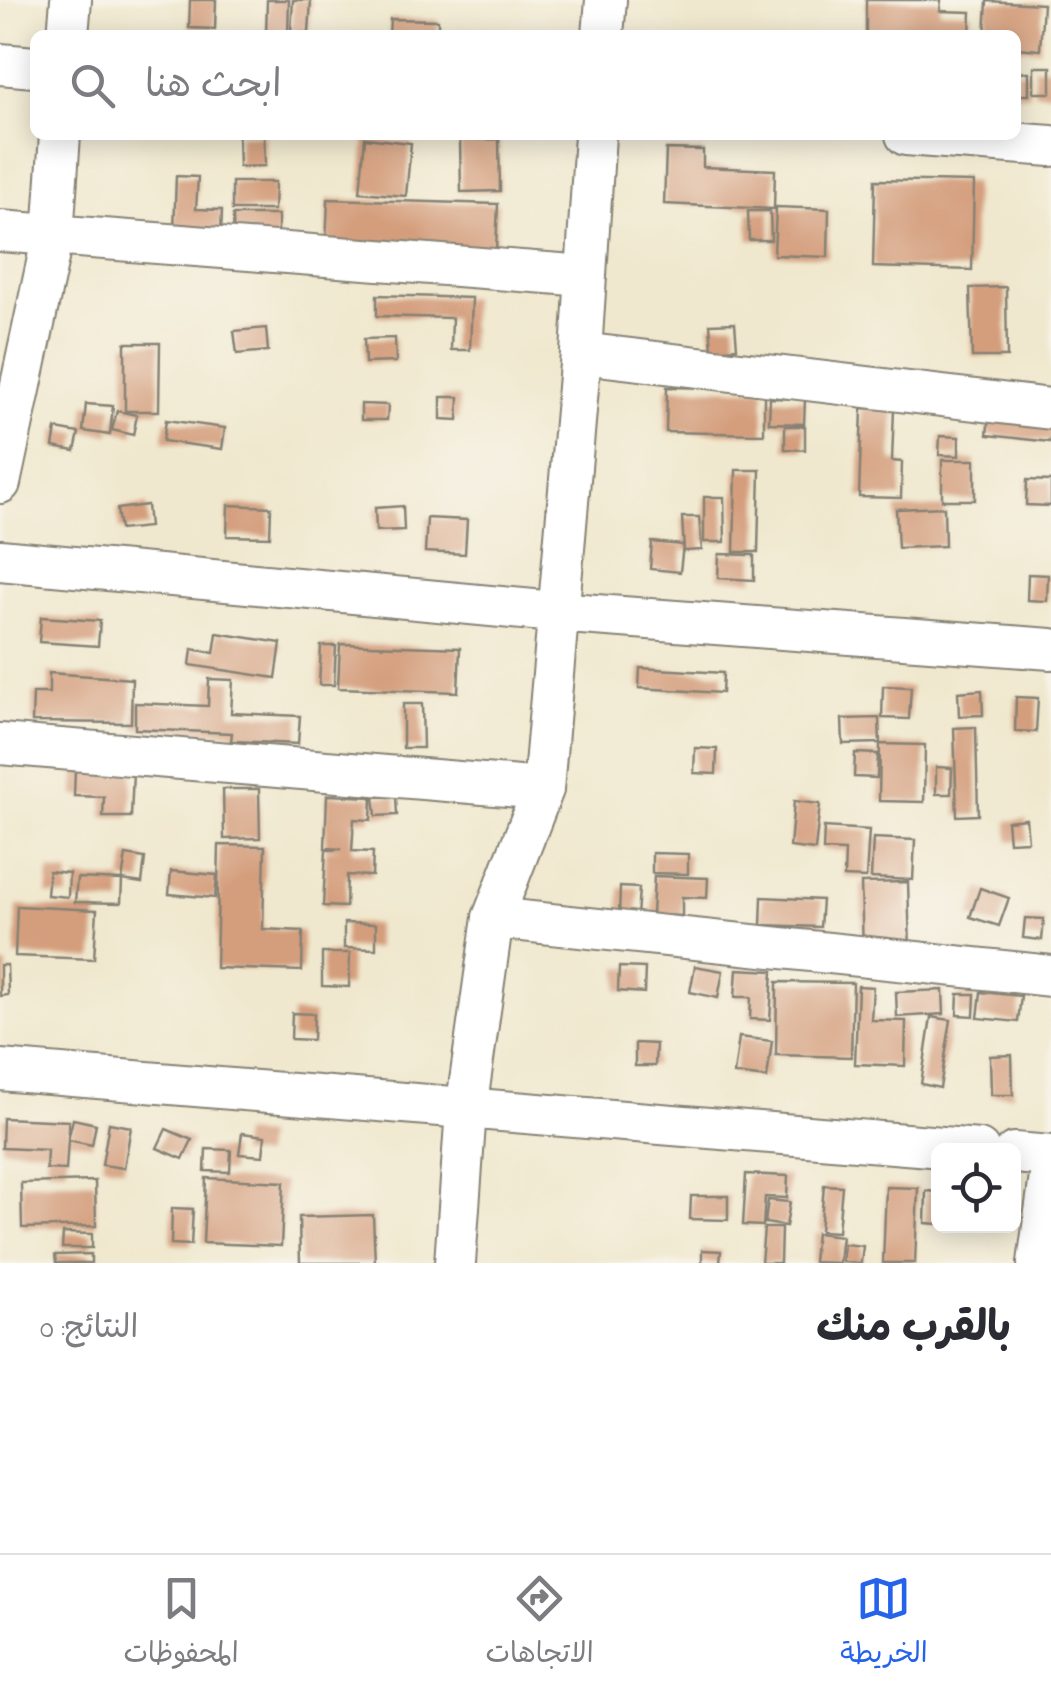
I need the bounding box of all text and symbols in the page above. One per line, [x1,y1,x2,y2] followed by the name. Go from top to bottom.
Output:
[30,30,1021,140] search box
[65,58,120,113] icon: search
[145,59,282,115] text: ابحث هنا
[931,1143,1021,1233] map controls
[931,1143,1021,1233] button: locate
[816,1299,1011,1360] text: بالقرب منك
[40,1306,138,1353] text: النتائج: 0
[123,1571,239,1677] tab: المحفوظات
[485,1571,594,1677] tab: الاتجاهات
[840,1571,928,1677] tab: الخريطة

